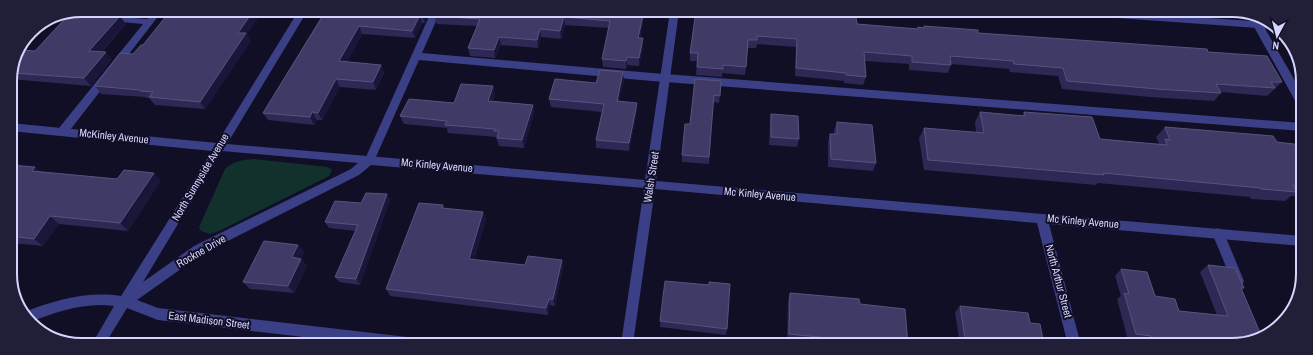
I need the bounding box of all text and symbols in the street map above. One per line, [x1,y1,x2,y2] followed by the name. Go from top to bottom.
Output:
[1257,16,1297,56] north arrow
[1272,39,1280,53] text: N
[79,125,149,147] street label: McKinley Avenue
[168,131,232,223] street label: North Sunnyside Avenue
[640,150,662,203] street label: Walsh Street
[400,155,474,175] street label: Mc Kinley Avenue
[723,184,797,204] street label: Mc Kinley Avenue
[1046,211,1120,231] street label: Mc Kinley Avenue
[174,231,228,271] street label: Rockne Drive
[1043,243,1076,320] street label: North Arthur Street
[168,308,251,332] street label: East Madison Street

